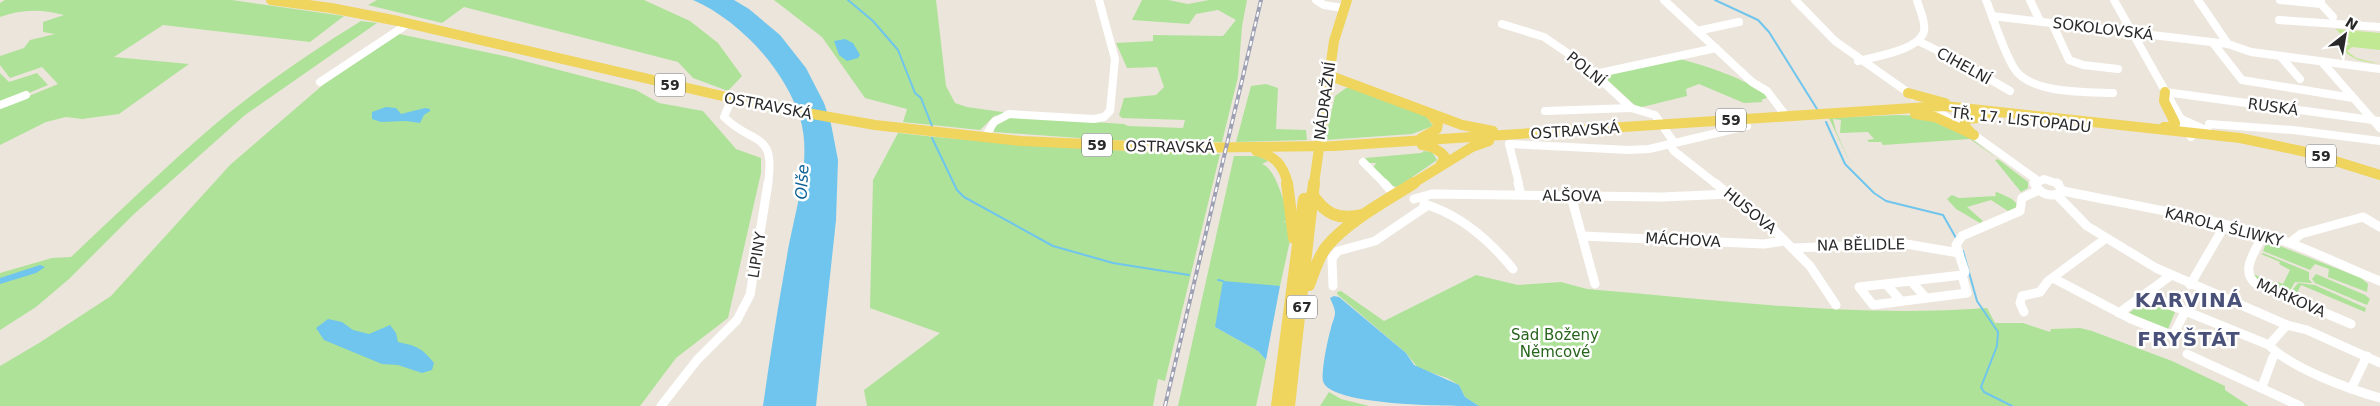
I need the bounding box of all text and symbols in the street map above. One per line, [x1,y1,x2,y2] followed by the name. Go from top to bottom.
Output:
[2320,10,2370,60] north arrow
[2052,13,2155,44] street label: SOKOLOVSKÁ
[2343,14,2361,34] text: N
[1934,43,1995,88] street label: CIHELNÍ
[1563,47,1610,90] street label: POLNÍ
[1310,60,1339,141] street label: NÁDRAŽNÍ
[655,74,685,96] road number: 59
[722,88,814,123] street label: OSTRAVSKÁ
[2247,94,2300,120] street label: RUSKÁ
[1949,103,2092,136] street label: TŘ. 17. LISTOPADU
[1716,108,1746,132] road number: 59
[1530,118,1621,143] street label: OSTRAVSKÁ
[1082,134,1112,156] road number: 59
[1125,136,1216,157] street label: OSTRAVSKÁ
[2306,144,2336,168] road number: 59
[792,164,812,200] water label: Olše
[1720,184,1781,238] street label: HUSOVA
[1542,185,1603,206] street label: ALŠOVA
[2163,203,2286,251] street label: KAROLA ŚLIWKY
[1645,228,1722,251] street label: MÁCHOVA
[744,230,770,279] street label: LIPINY
[1817,234,1905,255] street label: NA BĚLIDLE
[2254,275,2329,322] street label: MARKOVA
[2135,288,2243,312] district label: KARVINÁ
[1287,296,1317,318] road number: 67
[1511,326,1599,361] park label: Sad Boženy Němcové
[2137,327,2241,351] district label: FRYŠTÁT

